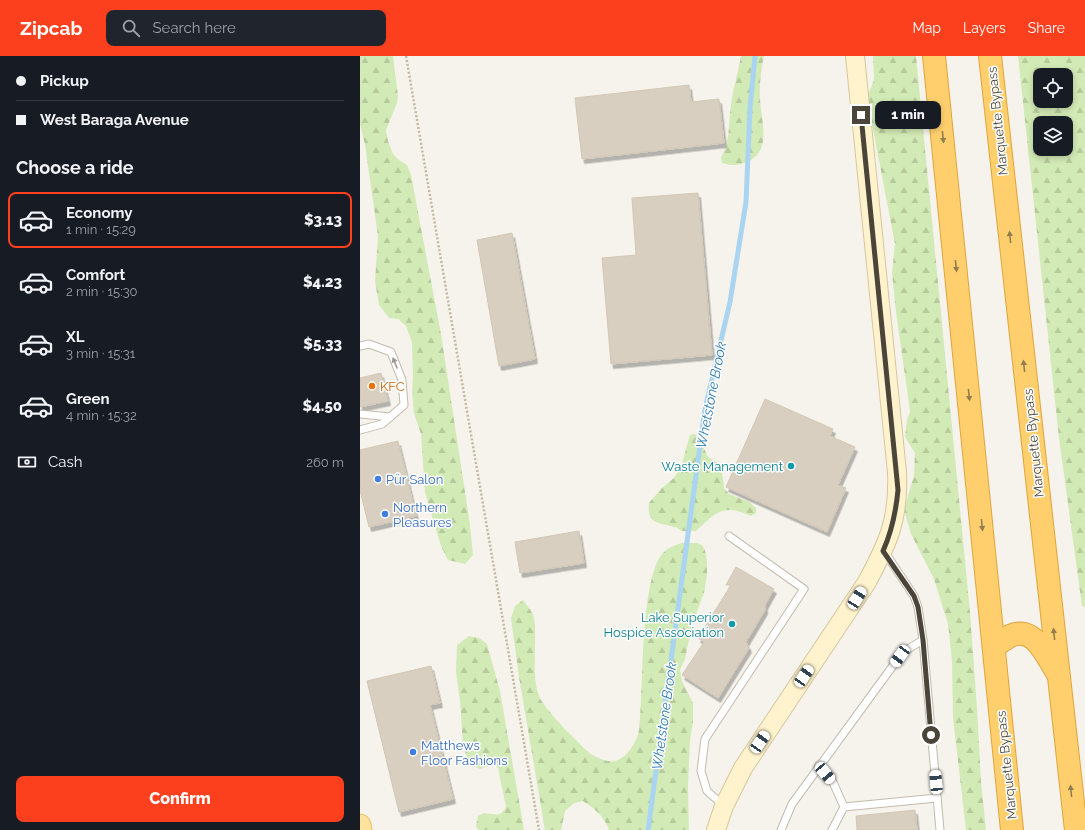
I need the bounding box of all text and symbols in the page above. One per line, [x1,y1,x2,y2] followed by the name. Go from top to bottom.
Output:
[106,10,386,46] search box
[20,17,82,39] text: Zipcab
[120,17,142,39] icon: search
[152,19,236,37] text: Search here
[913,20,941,36] text: Map
[963,20,1006,36] text: Layers
[1028,20,1065,36] text: Share
[984,66,1011,176] street label: Marquette Bypass
[1033,68,1073,156] map controls
[1033,68,1073,108] button: locate
[40,72,89,90] text: Pickup
[875,101,941,129] callout: 1 min
[852,106,870,124] route end
[891,107,925,122] text: 1 min
[40,111,189,129] text: West Baraga Avenue
[1033,116,1073,156] button: layers
[939,131,946,143] one-way arrow
[16,157,134,178] text: Choose a ride
[18,202,54,238] icon: car
[66,204,133,222] text: Economy
[304,211,342,229] text: $3.13
[66,222,136,237] text: 1 min · 15:29
[1007,231,1013,243] one-way arrow
[952,260,959,272] one-way arrow
[18,264,54,300] icon: car
[66,266,125,284] text: Comfort
[303,273,342,291] text: $4.23
[66,284,138,299] text: 2 min · 15:30
[18,326,54,362] icon: car
[66,328,84,346] text: XL
[303,335,342,353] text: $5.33
[693,340,729,450] water label: Whetstone Brook
[66,346,135,361] text: 3 min · 15:31
[392,357,398,369] one-way arrow
[1021,360,1028,372] one-way arrow
[380,379,405,394] place label: KFC
[367,381,377,391] marker: KFC
[18,388,54,424] icon: car
[1020,388,1047,498] street label: Marquette Bypass
[965,389,972,401] one-way arrow
[66,390,110,408] text: Green
[303,397,342,415] text: $4.50
[66,408,137,423] text: 4 min · 15:32
[16,451,38,473] icon: cash
[48,453,82,471] text: Cash
[306,455,344,470] text: 260 m
[661,459,784,474] place label: Waste Management
[786,461,796,471] marker: Waste Management
[386,472,443,487] place label: Pür Salon
[373,474,383,484] marker: Pür Salon
[393,500,452,530] place label: Northern Pleasures
[380,509,390,519] marker: Northern Pleasures
[978,519,985,531] one-way arrow
[846,585,868,611] car
[604,610,724,640] place label: Lake Superior Hospice Association
[727,619,737,629] marker: Lake Superior Hospice Association
[1051,628,1057,640] one-way arrow
[888,643,912,669] car
[649,661,680,771] water label: Whetstone Brook
[792,663,816,689] car
[993,710,1020,820] street label: Marquette Bypass
[922,726,940,744] route start
[748,729,772,755] car
[421,738,507,768] place label: Matthews Floor Fashions
[408,747,418,757] marker: Matthews Floor Fashions
[813,760,837,786] car
[929,770,943,794] car
[16,776,344,822] button: Confirm
[1068,785,1075,797] one-way arrow

